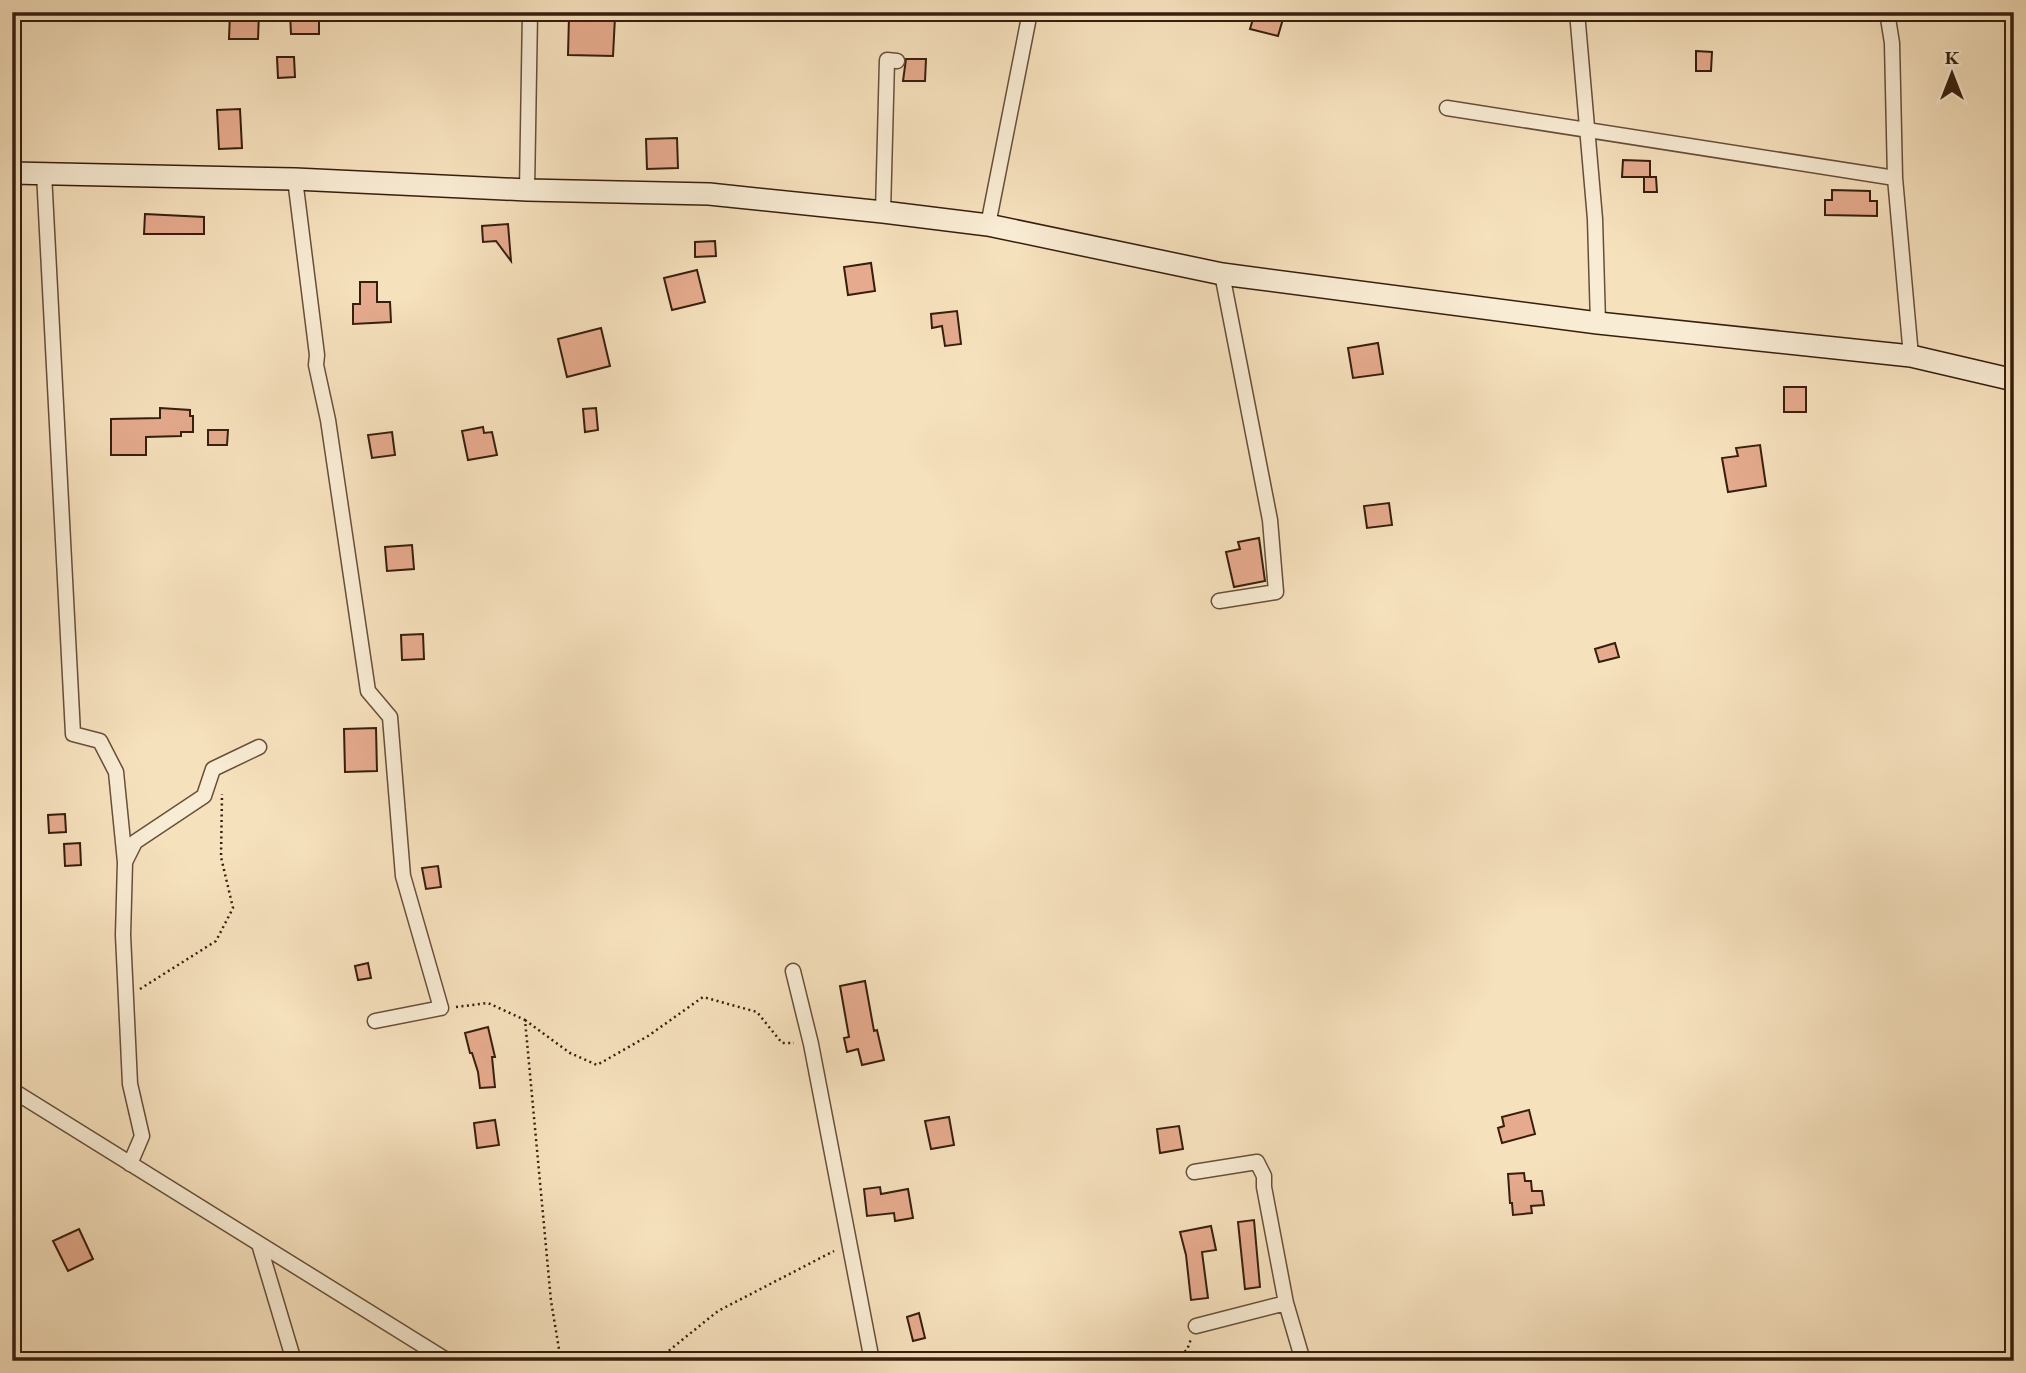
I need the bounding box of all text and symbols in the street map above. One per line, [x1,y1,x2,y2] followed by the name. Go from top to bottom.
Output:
[1918,38,1988,108] north arrow
[1945,45,1960,70] text: K

